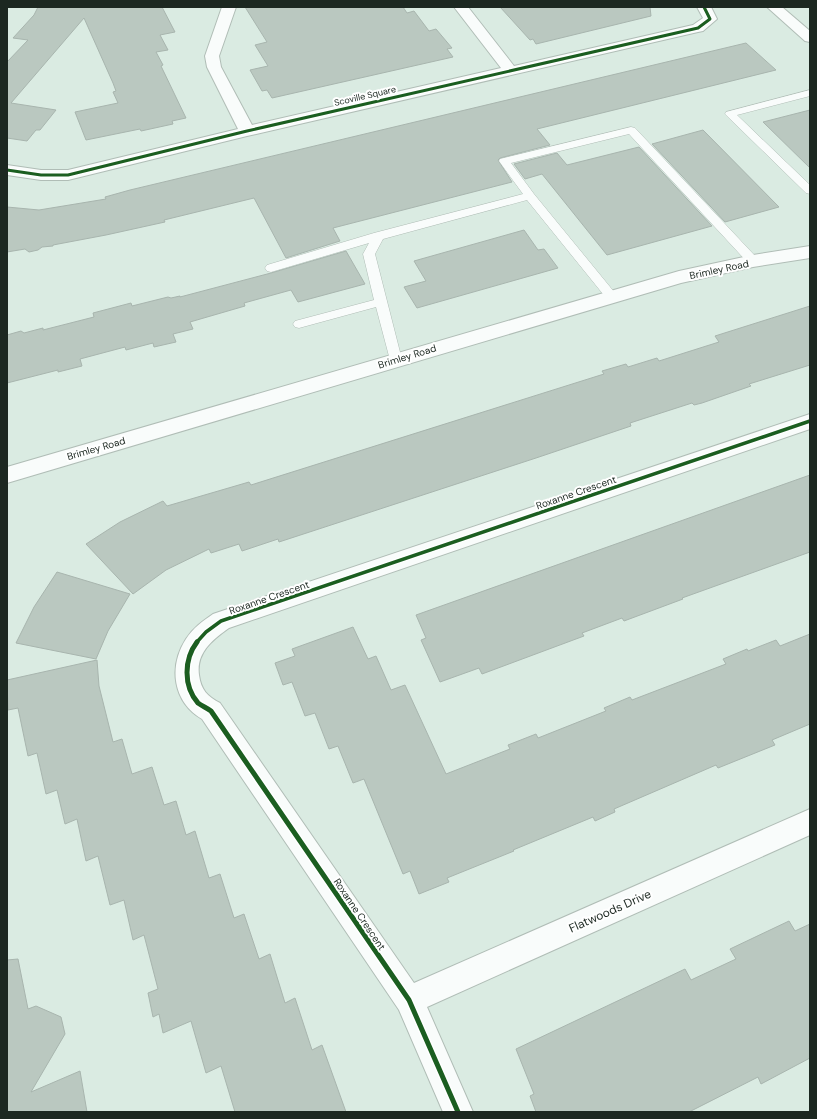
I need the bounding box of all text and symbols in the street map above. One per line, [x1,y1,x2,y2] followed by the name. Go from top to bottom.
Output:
[333,83,397,109] street label: Scoville Square
[688,257,750,282] street label: Brimley Road
[376,341,438,372] street label: Brimley Road
[65,434,127,463] street label: Brimley Road
[534,473,618,512] street label: Roxanne Crescent
[227,578,311,617] street label: Roxanne Crescent
[331,876,388,953] street label: Roxanne Crescent
[566,886,654,936] street label: Flatwoods Drive

